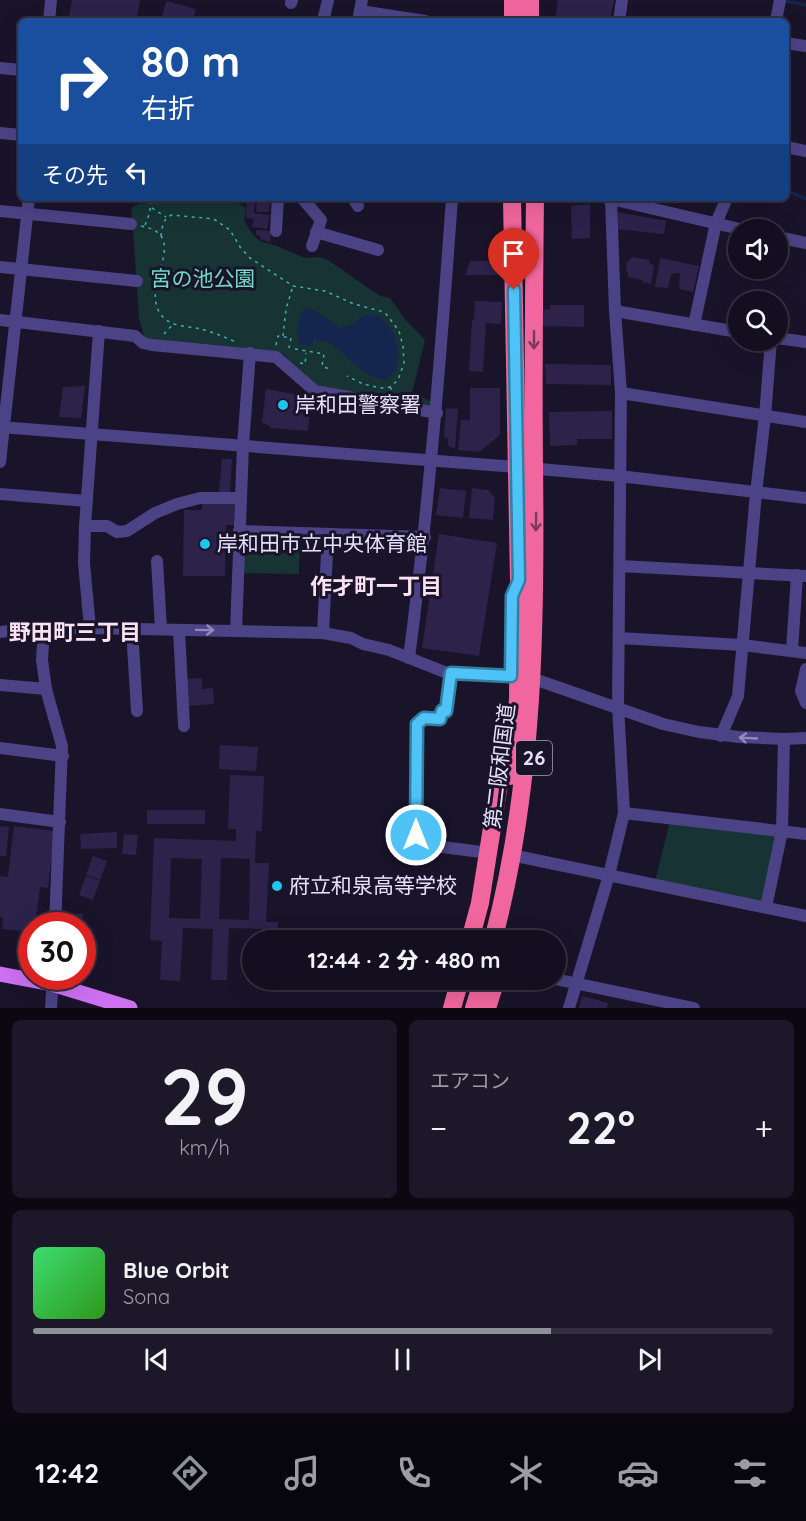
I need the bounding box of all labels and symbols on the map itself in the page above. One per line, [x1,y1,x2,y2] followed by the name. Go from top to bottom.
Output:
[488,228,539,290] pin
[151,265,256,291] park label: 宮の池公園
[528,330,539,350] one-way arrow
[295,391,421,417] place label: 岸和田警察署
[276,398,290,412] marker: 岸和田警察署
[530,511,541,531] one-way arrow
[217,530,427,556] place label: 岸和田市立中央体育館
[198,537,212,551] marker: 岸和田市立中央体育館
[310,572,442,600] district label: 作才町一丁目
[9,618,141,646] district label: 野田町三丁目
[195,625,215,636] one-way arrow
[478,702,520,830] street label: 第二阪和国道
[738,732,758,743] one-way arrow
[516,741,552,775] road number: 26
[384,803,448,867] position arrow
[289,872,457,898] place label: 府立和泉高等学校
[270,879,284,893] marker: 府立和泉高等学校
[18,912,96,990] speed limit sign: 30

